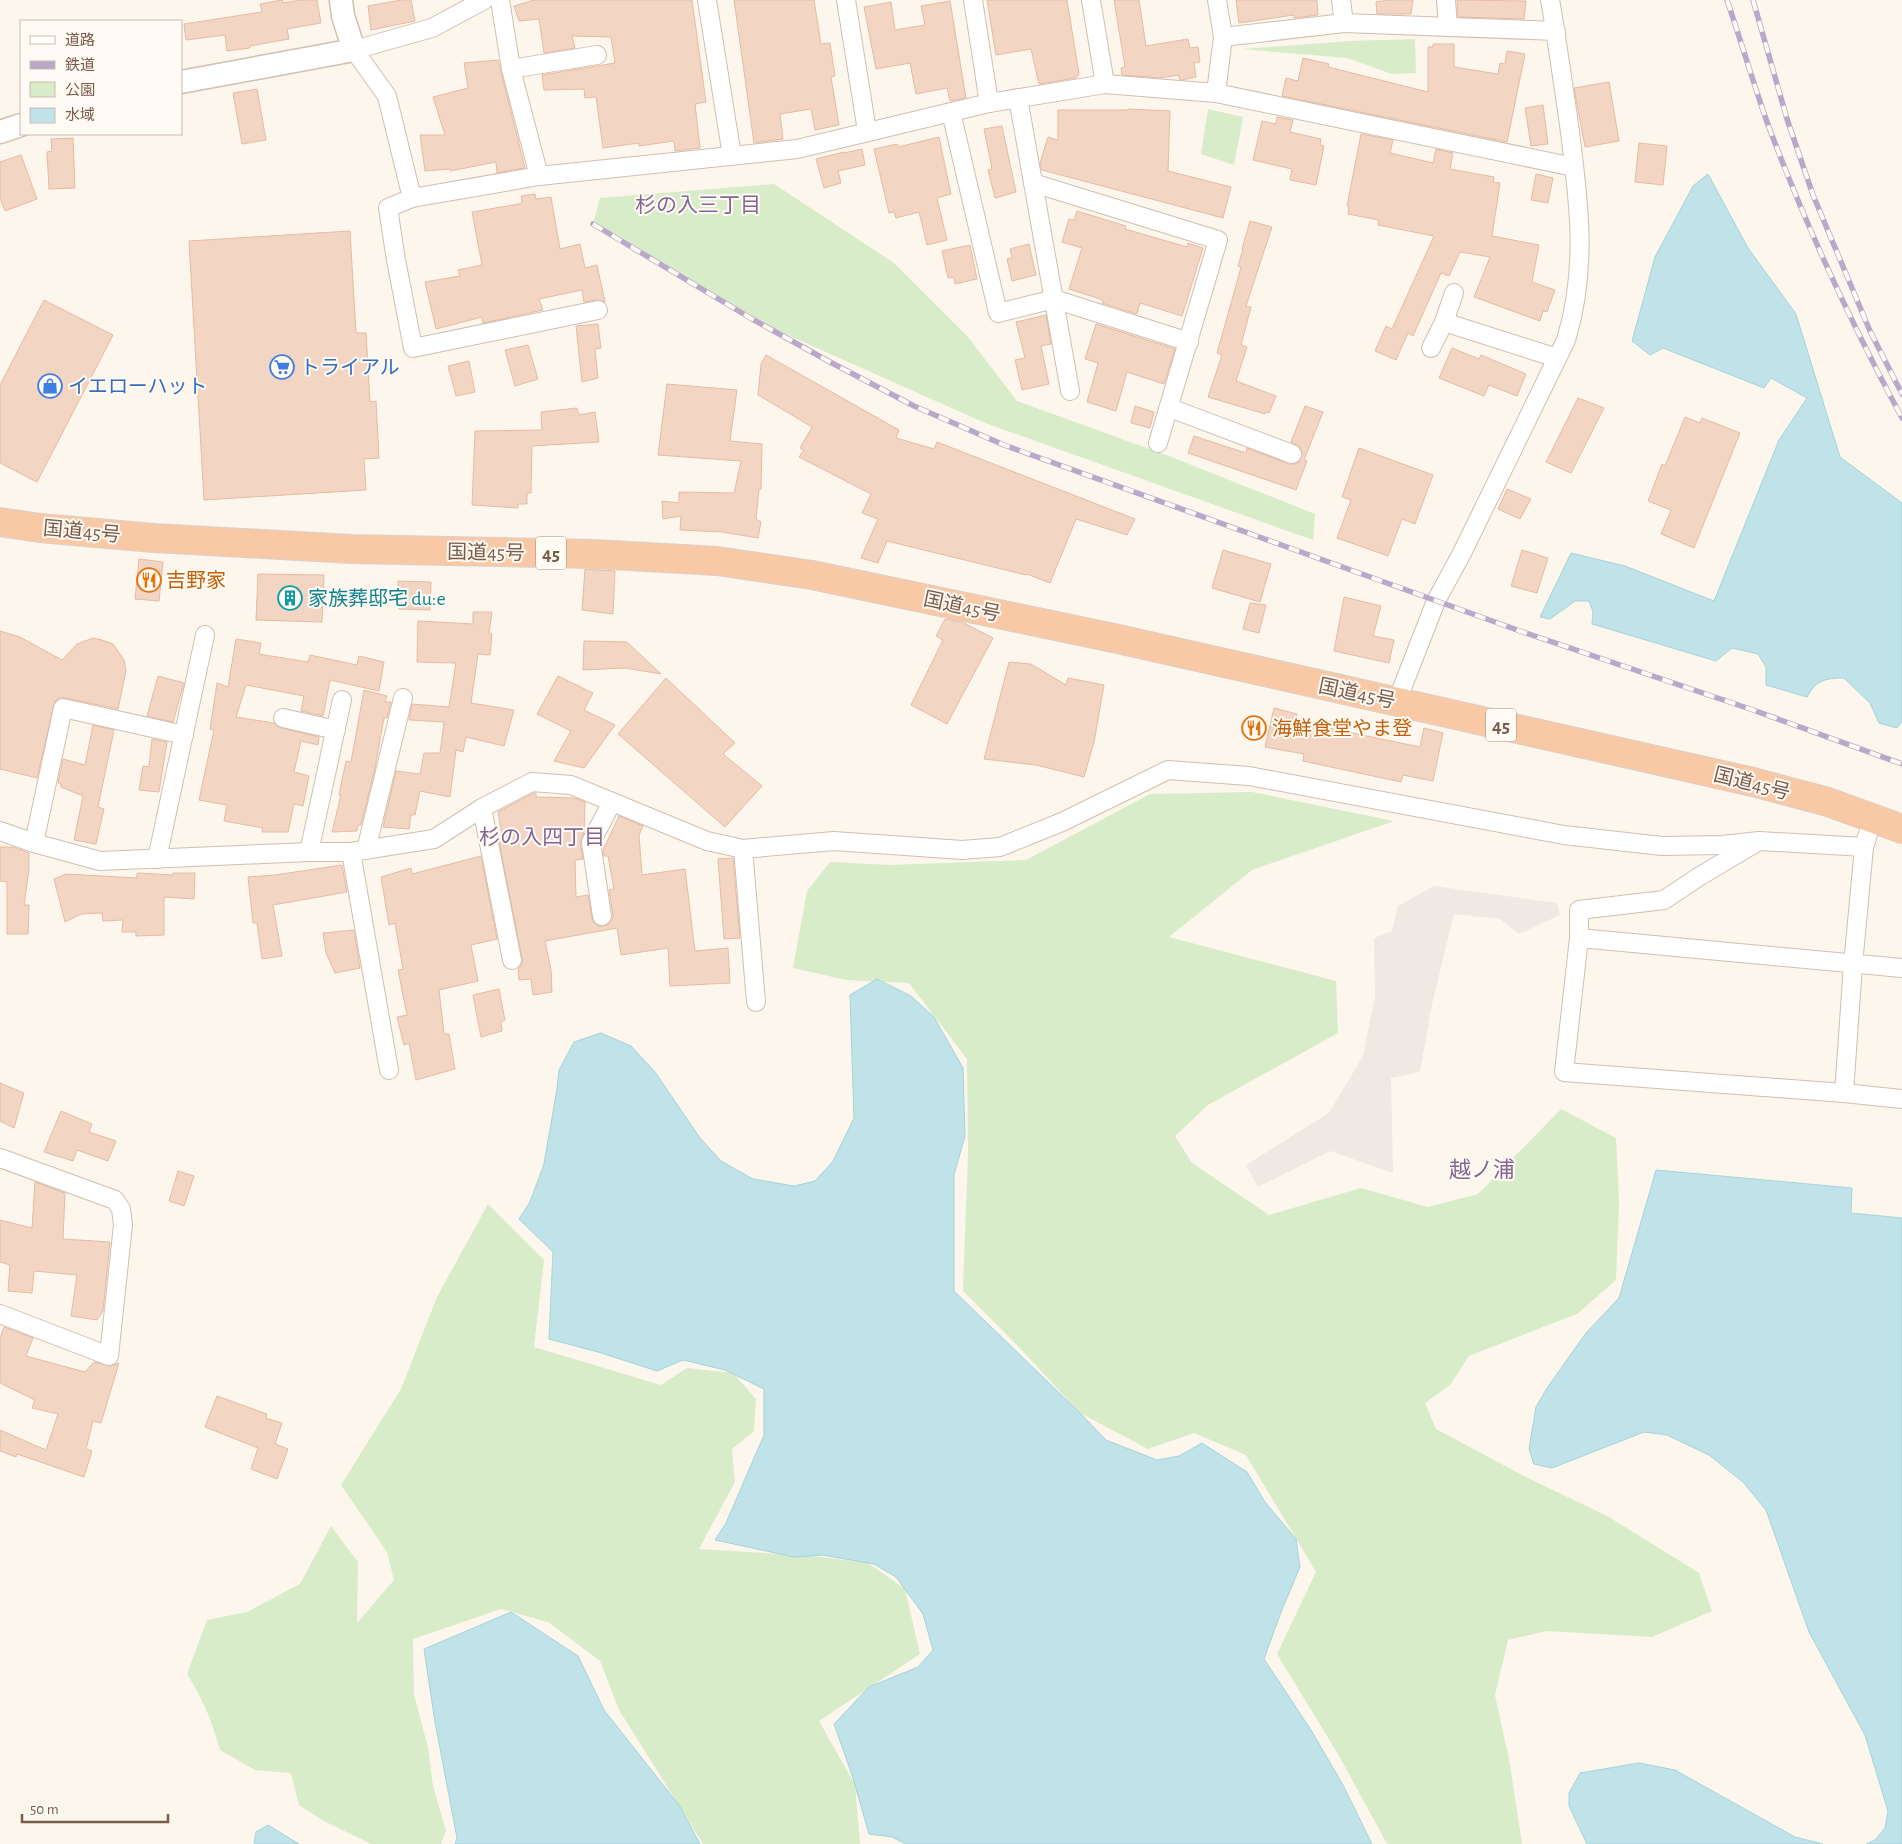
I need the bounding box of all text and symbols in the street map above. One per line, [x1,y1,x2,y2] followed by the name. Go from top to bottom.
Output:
[20,20,182,135] legend
[65,32,95,48] text: 道路
[65,57,95,73] text: 鉄道
[65,82,95,98] text: 公園
[65,107,95,123] text: 水域
[635,194,761,216] district label: 杉の入三丁目
[269,354,295,380] supermarket icon: トライアル
[300,358,400,378] place label: トライアル
[37,373,63,399] shop icon: イエローハット
[68,377,207,397] place label: イエローハット
[42,518,122,545] street label: 国道45号
[536,536,566,570] road number: 45
[447,541,525,564] street label: 国道45号
[136,567,162,593] restaurant icon: 吉野家
[166,570,226,591] place label: 吉野家
[277,585,303,611] building icon: 家族葬邸宅 du:e
[308,587,446,609] place label: 家族葬邸宅 du:e
[922,588,1002,625] street label: 国道45号
[1317,675,1397,712] street label: 国道45号
[1486,708,1516,742] road number: 45
[1241,715,1267,741] restaurant icon: 海鮮食堂やま登
[1272,718,1412,739] place label: 海鮮食堂やま登
[1712,764,1792,803] street label: 国道45号
[479,826,605,848] district label: 杉の入四丁目
[1449,1158,1515,1181] district label: 越ノ浦
[22,1792,169,1824] scale bar
[30,1802,59,1817] text: 50 m

